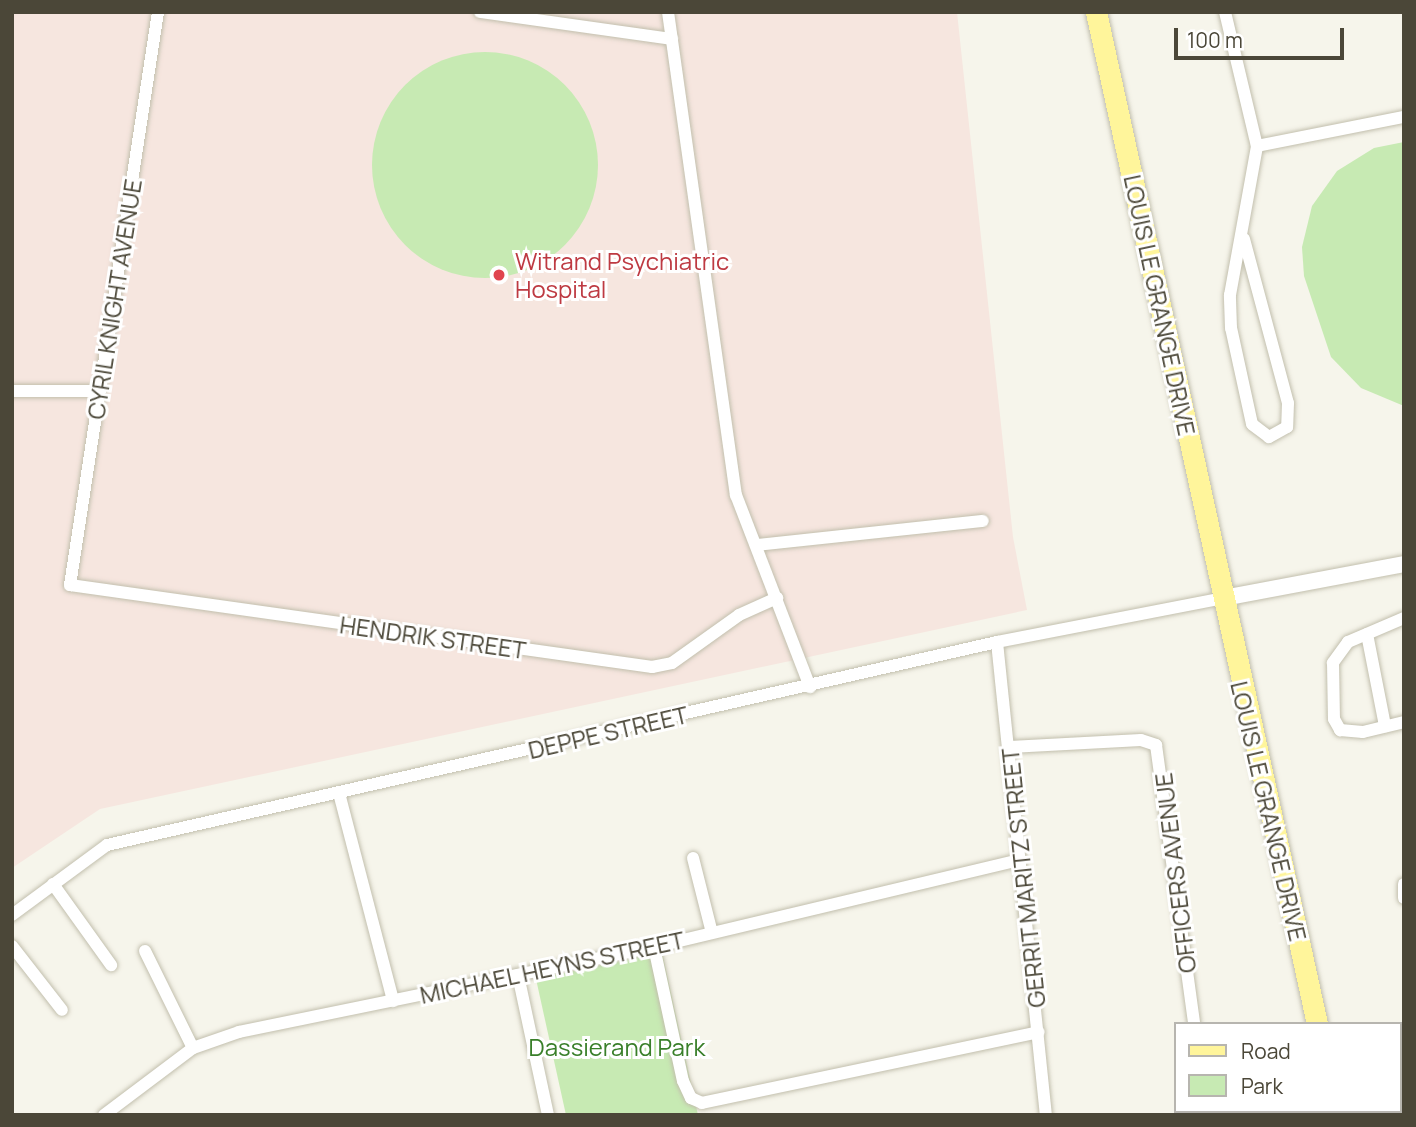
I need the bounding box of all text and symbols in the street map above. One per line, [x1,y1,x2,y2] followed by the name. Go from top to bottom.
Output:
[1178,14,1348,58] scale bar
[1187,26,1243,54] text: 100 m
[1118,172,1202,438] street label: LOUIS LE GRANGE DRIVE
[81,176,147,422] street label: CYRIL KNIGHT AVENUE
[515,247,729,303] place label: Witrand Psychiatric Hospital
[489,265,509,285] marker: Witrand Psychiatric Hospital
[338,610,528,664] street label: HENDRIK STREET
[1225,678,1313,944] street label: LOUIS LE GRANGE DRIVE
[525,700,691,764] street label: DEPPE STREET
[995,746,1051,1010] street label: GERRIT MARITZ STREET
[1148,771,1202,975] street label: OFFICERS AVENUE
[417,925,687,1009] street label: MICHAEL HEYNS STREET
[1174,1022,1402,1113] legend
[529,1033,705,1061] park label: Dassierand Park
[1241,1037,1291,1065] text: Road
[1241,1072,1283,1100] text: Park

